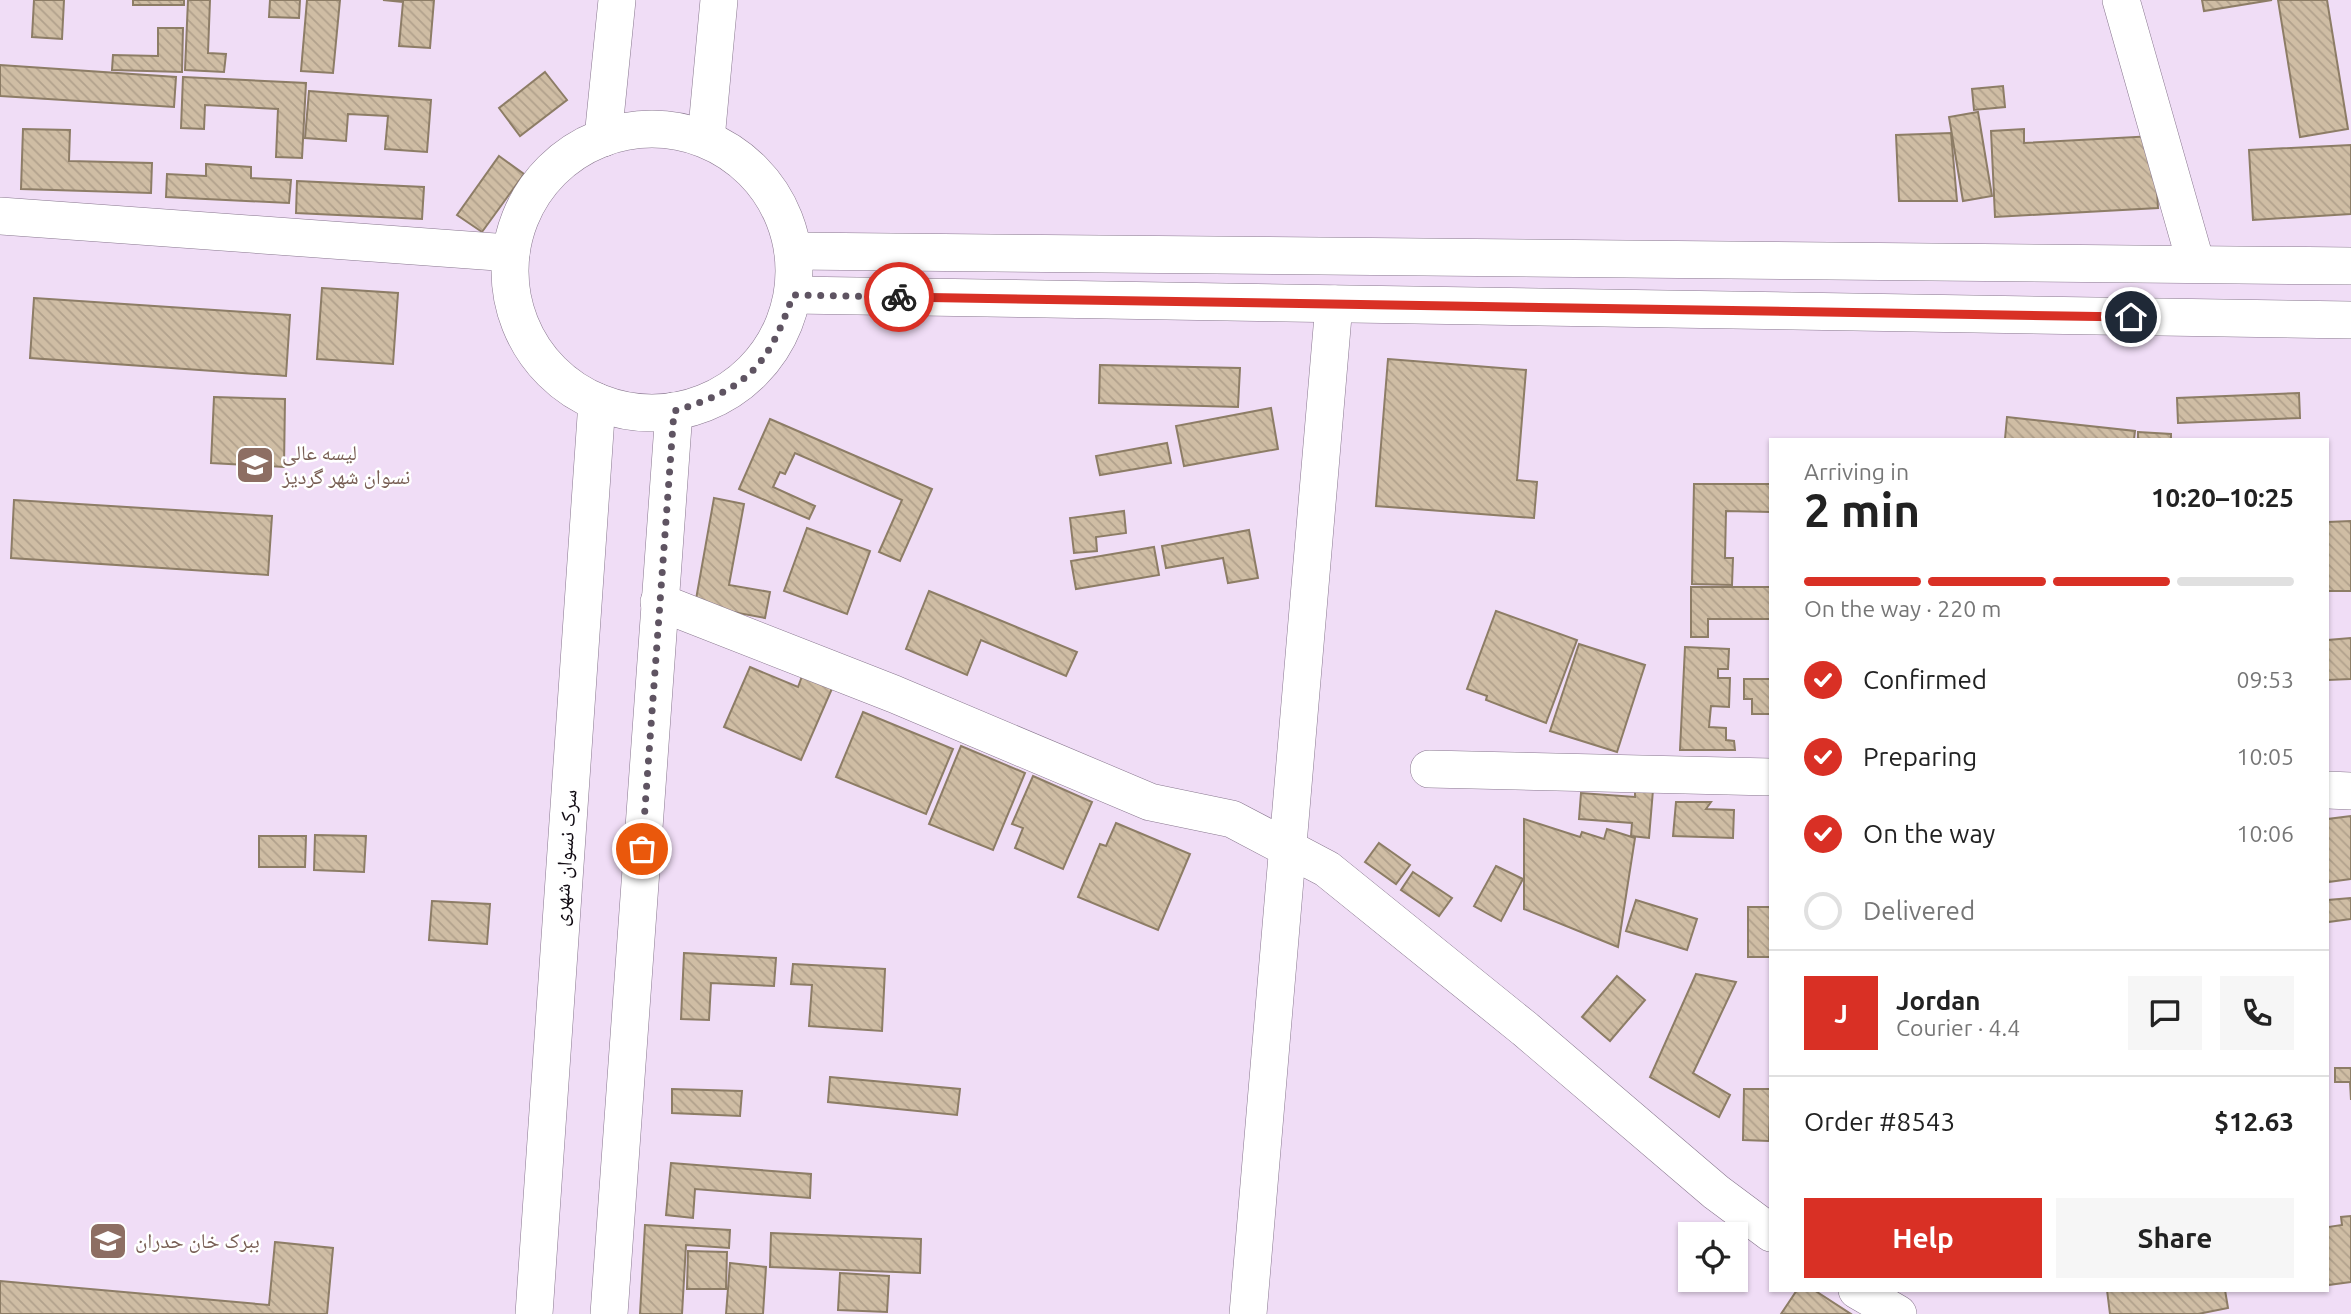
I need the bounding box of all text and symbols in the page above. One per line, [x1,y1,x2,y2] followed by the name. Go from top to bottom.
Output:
[864,262,934,332] courier
[880,278,918,316] icon: bike
[2101,287,2161,347] pin
[2112,298,2150,336] icon: home
[281,440,410,489] place label: لیسه عالی نسوان شهر گردیز
[234,444,276,486] school or university icon: لیسه عالی نسوان شهر گردیز
[1804,459,1909,484] text: Arriving in
[2151,483,2294,512] text: 10:20–10:25
[1804,484,1920,536] text: 2 min
[1804,596,2001,621] text: On the way · 220 m
[1804,661,1842,699] icon: check
[1863,665,1987,694] text: Confirmed
[2236,667,2294,692] text: 09:53
[1804,738,1842,776] icon: check
[1863,742,1977,771] text: Preparing
[2236,744,2294,769] text: 10:05
[547,789,582,927] street label: سرک نسوان شهری
[1804,815,1842,853] icon: check
[612,819,672,879] pin
[1863,819,1995,848] text: On the way
[2236,821,2294,846] text: 10:06
[623,830,661,868] icon: bag
[1863,896,1975,925] text: Delivered
[2128,976,2202,1050] button: chat
[2220,976,2294,1050] button: phone
[1896,986,1981,1015] text: Jordan
[1834,999,1848,1028] text: J
[1896,1015,2020,1040] text: Courier · 4.4
[1804,1107,1955,1136] text: Order #8543
[2214,1107,2294,1136] text: $12.63
[1804,1198,2042,1278] button: Help
[2056,1198,2294,1278] button: Share
[87,1220,129,1262] school or university icon: ببرک خان حدران
[1678,1222,1748,1292] map controls
[1678,1222,1748,1292] button: locate
[135,1228,260,1253] place label: ببرک خان حدران

